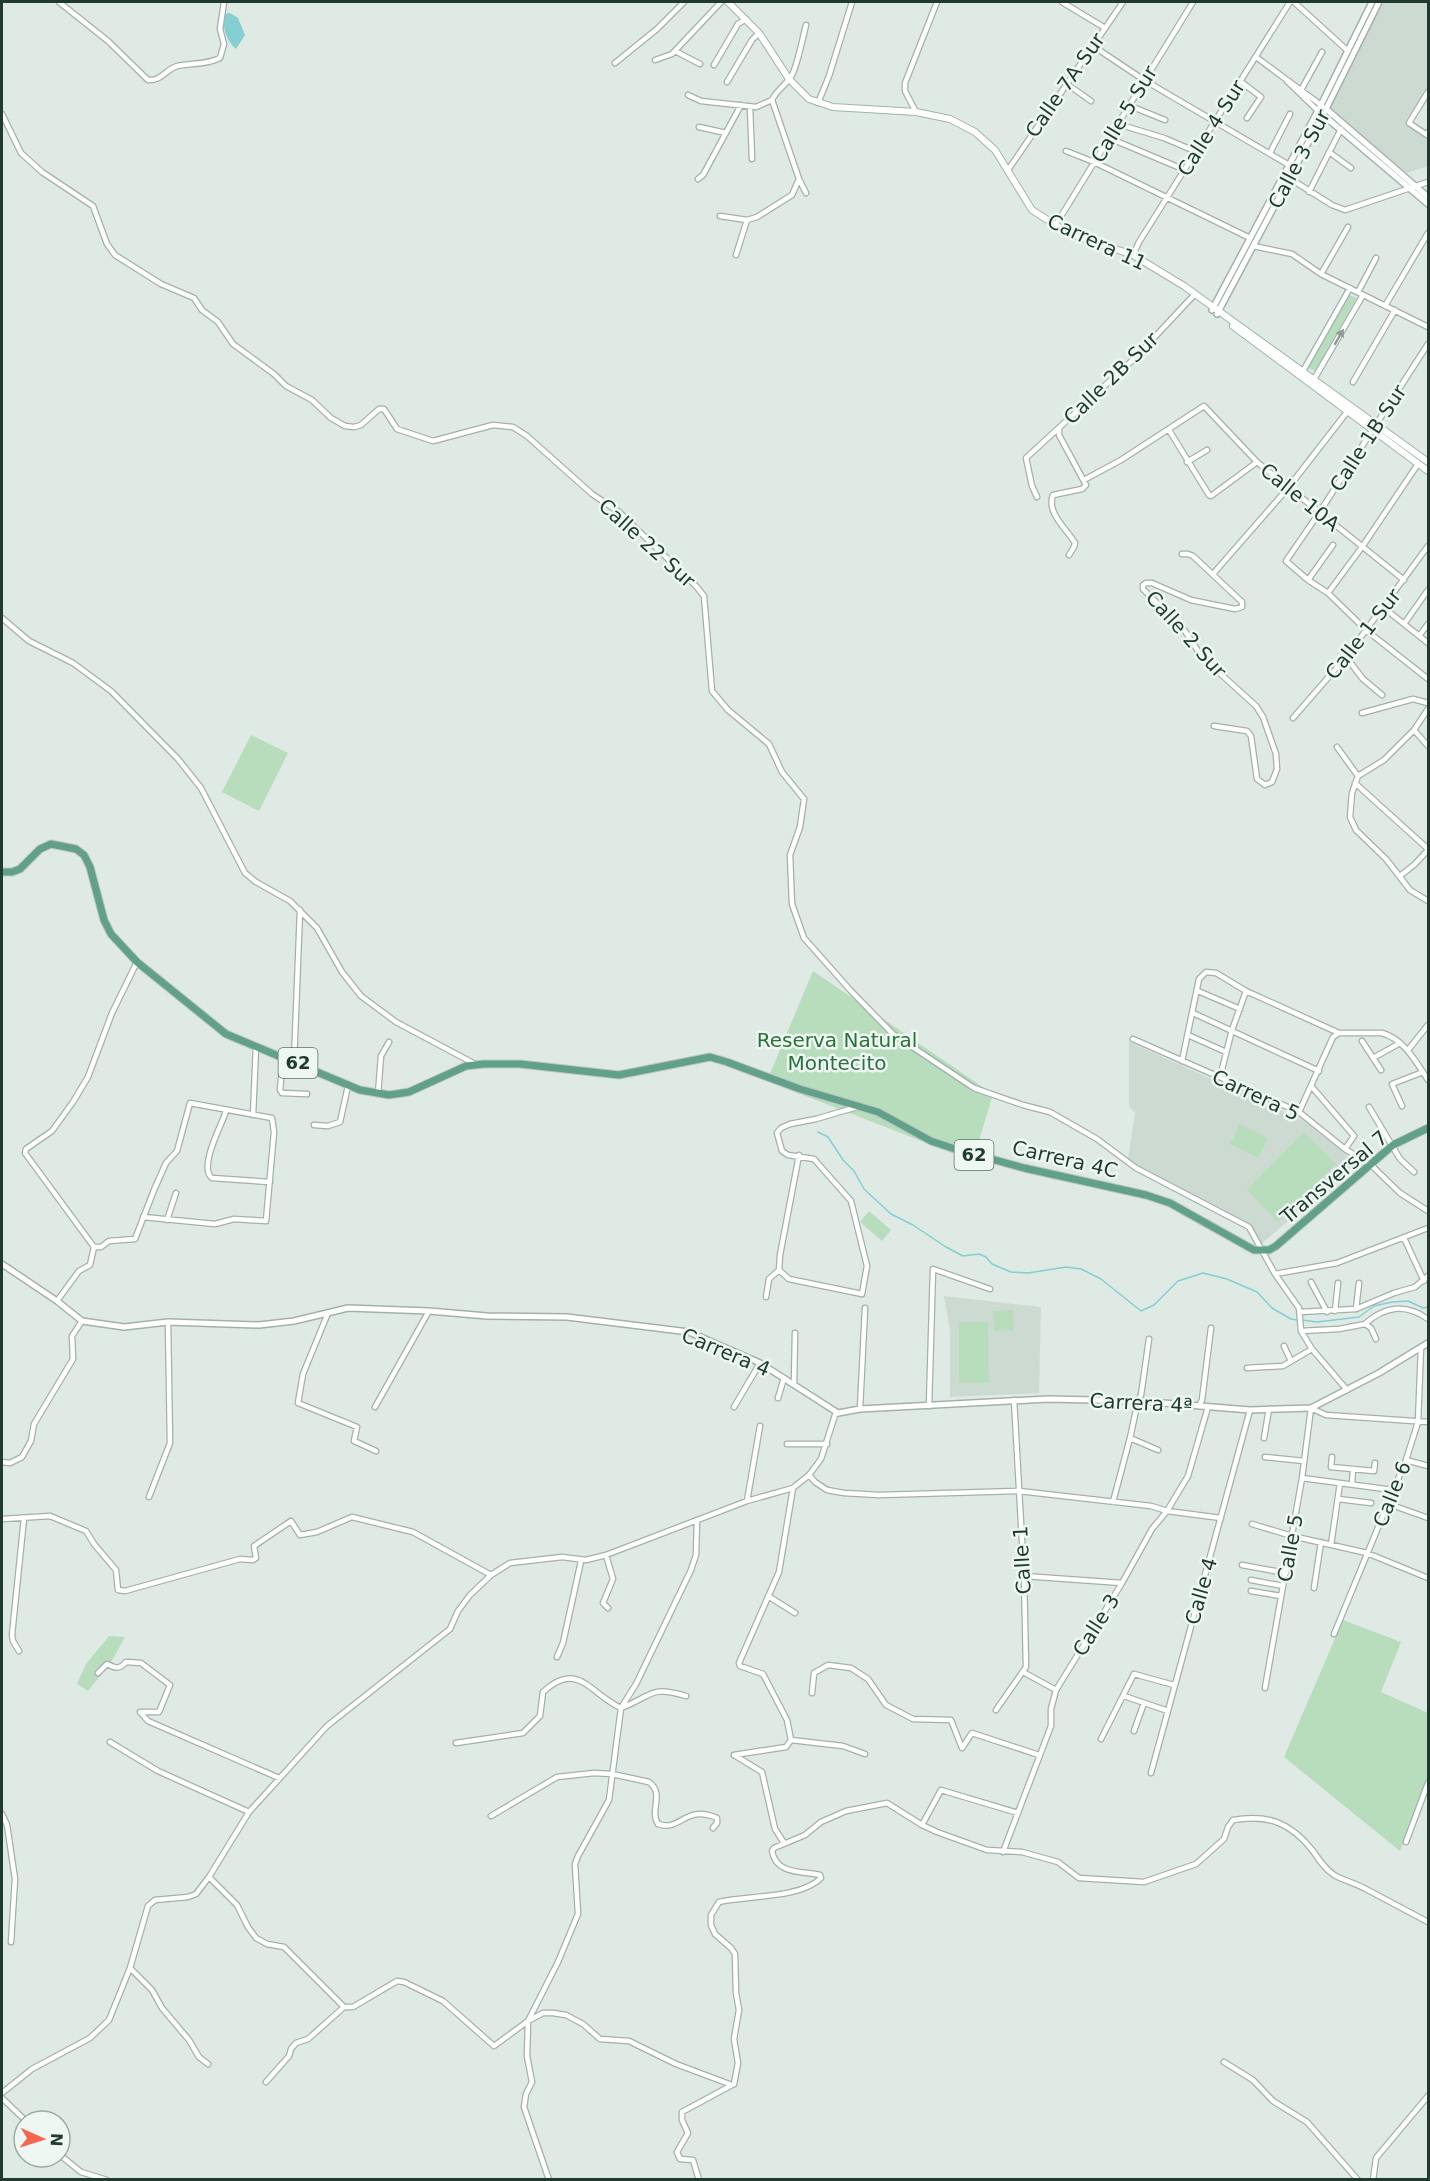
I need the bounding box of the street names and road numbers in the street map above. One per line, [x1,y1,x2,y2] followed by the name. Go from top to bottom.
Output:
[1020,27,1110,142] street label: Calle 7A Sur
[1086,61,1163,167] street label: Calle 5 Sur
[1172,75,1250,180] street label: Calle 4 Sur
[1263,105,1335,213] street label: Calle 3 Sur
[1044,209,1150,275] street label: Carrera 11
[1059,326,1164,429] street label: Calle 2B Sur
[1325,379,1412,496] street label: Calle 1B Sur
[1255,458,1345,536] street label: Calle 10A
[594,493,701,593] street label: Calle 22 Sur
[1320,583,1406,684] street label: Calle 1 Sur
[1141,586,1232,683] street label: Calle 2 Sur
[278,1048,318,1078] road number: 62
[1208,1064,1304,1126] street label: Carrera 5
[1275,1125,1392,1229] street label: Transversal 7
[1010,1135,1120,1183] street label: Carrera 4C
[954,1140,994,1170] road number: 62
[678,1323,774,1381] street label: Carrera 4
[1089,1388,1193,1418] street label: Carrera 4ª
[1368,1458,1416,1530] street label: Calle 6
[1272,1512,1308,1584] street label: Calle 5
[1008,1525,1036,1595] street label: Calle 1
[1180,1555,1222,1627] street label: Calle 4
[1068,1589,1124,1661] street label: Calle 3

